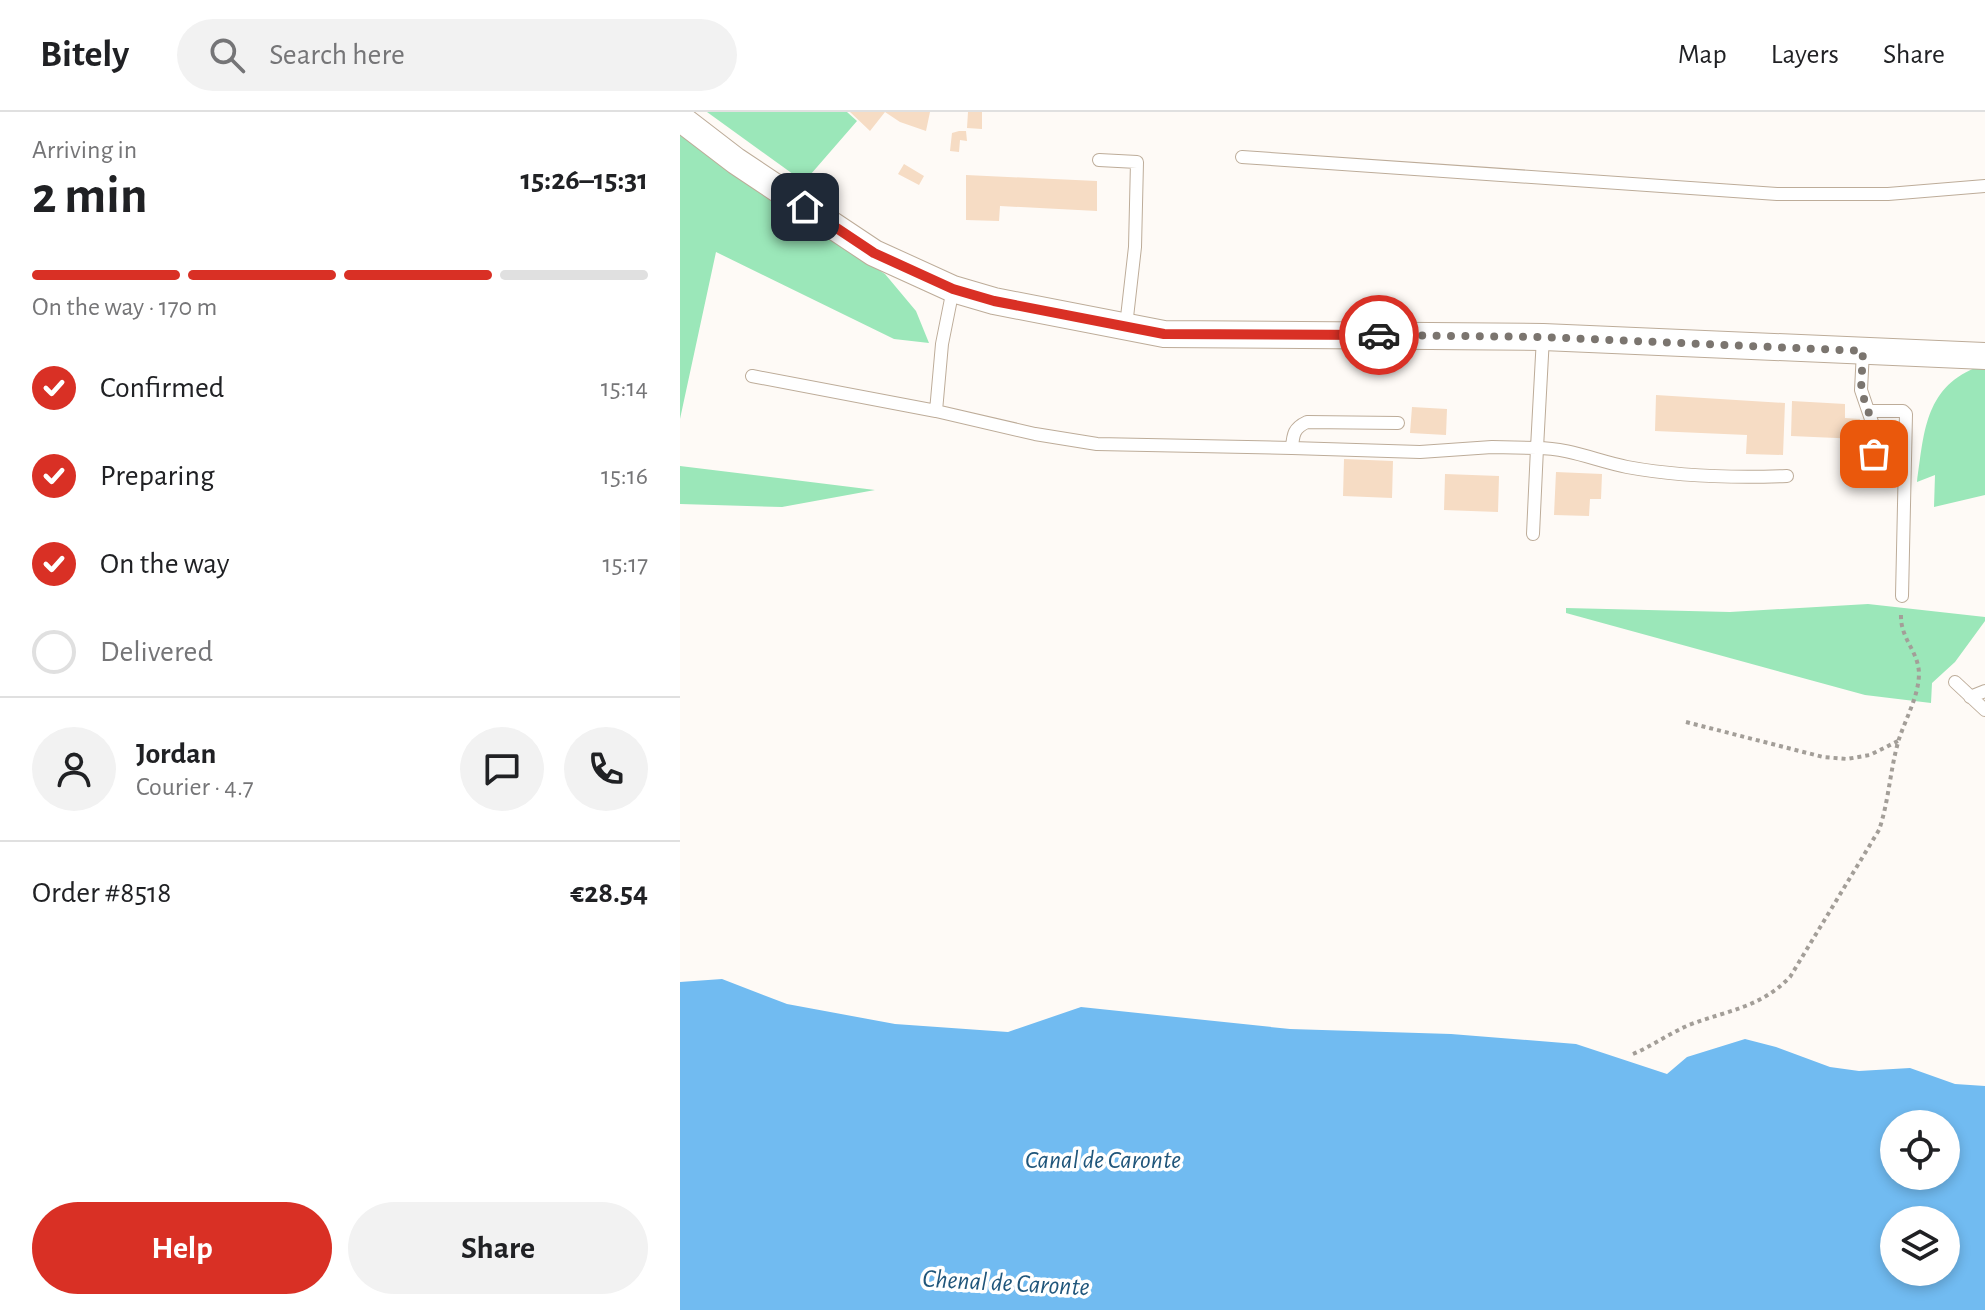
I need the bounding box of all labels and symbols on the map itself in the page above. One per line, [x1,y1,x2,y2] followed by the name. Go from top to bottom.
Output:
[771,173,839,241] pin
[1339,295,1419,375] courier
[1840,420,1908,488] pin
[1025,1147,1181,1173] water label: Canal de Caronte
[922,1266,1090,1300] water label: Chenal de Caronte

